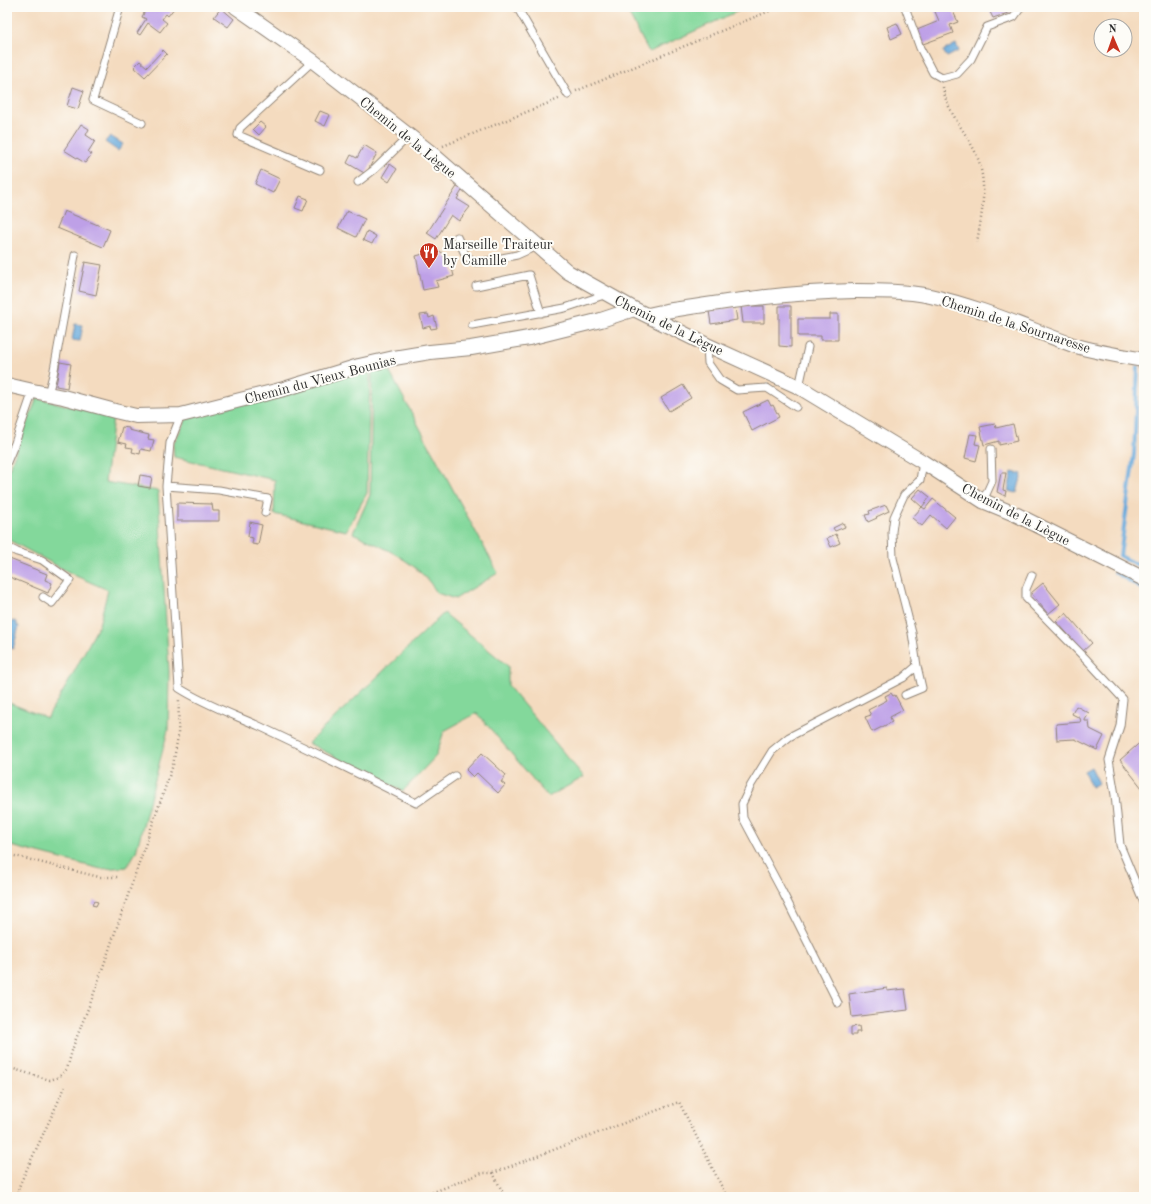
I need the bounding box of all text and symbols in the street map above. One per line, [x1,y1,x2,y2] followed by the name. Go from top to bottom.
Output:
[1093,18,1133,58] north arrow
[1108,24,1118,35] text: N
[357,95,458,181] street label: Chemin de la Lègue
[443,238,553,268] place label: Marseille Traiteur by Camille
[418,241,440,269] restaurant icon: Marseille Traiteur by Camille
[612,293,725,358] street label: Chemin de la Lègue
[939,294,1092,356] street label: Chemin de la Sournaresse
[243,353,397,407] street label: Chemin du Vieux Bounias
[959,482,1072,548] street label: Chemin de la Lègue

